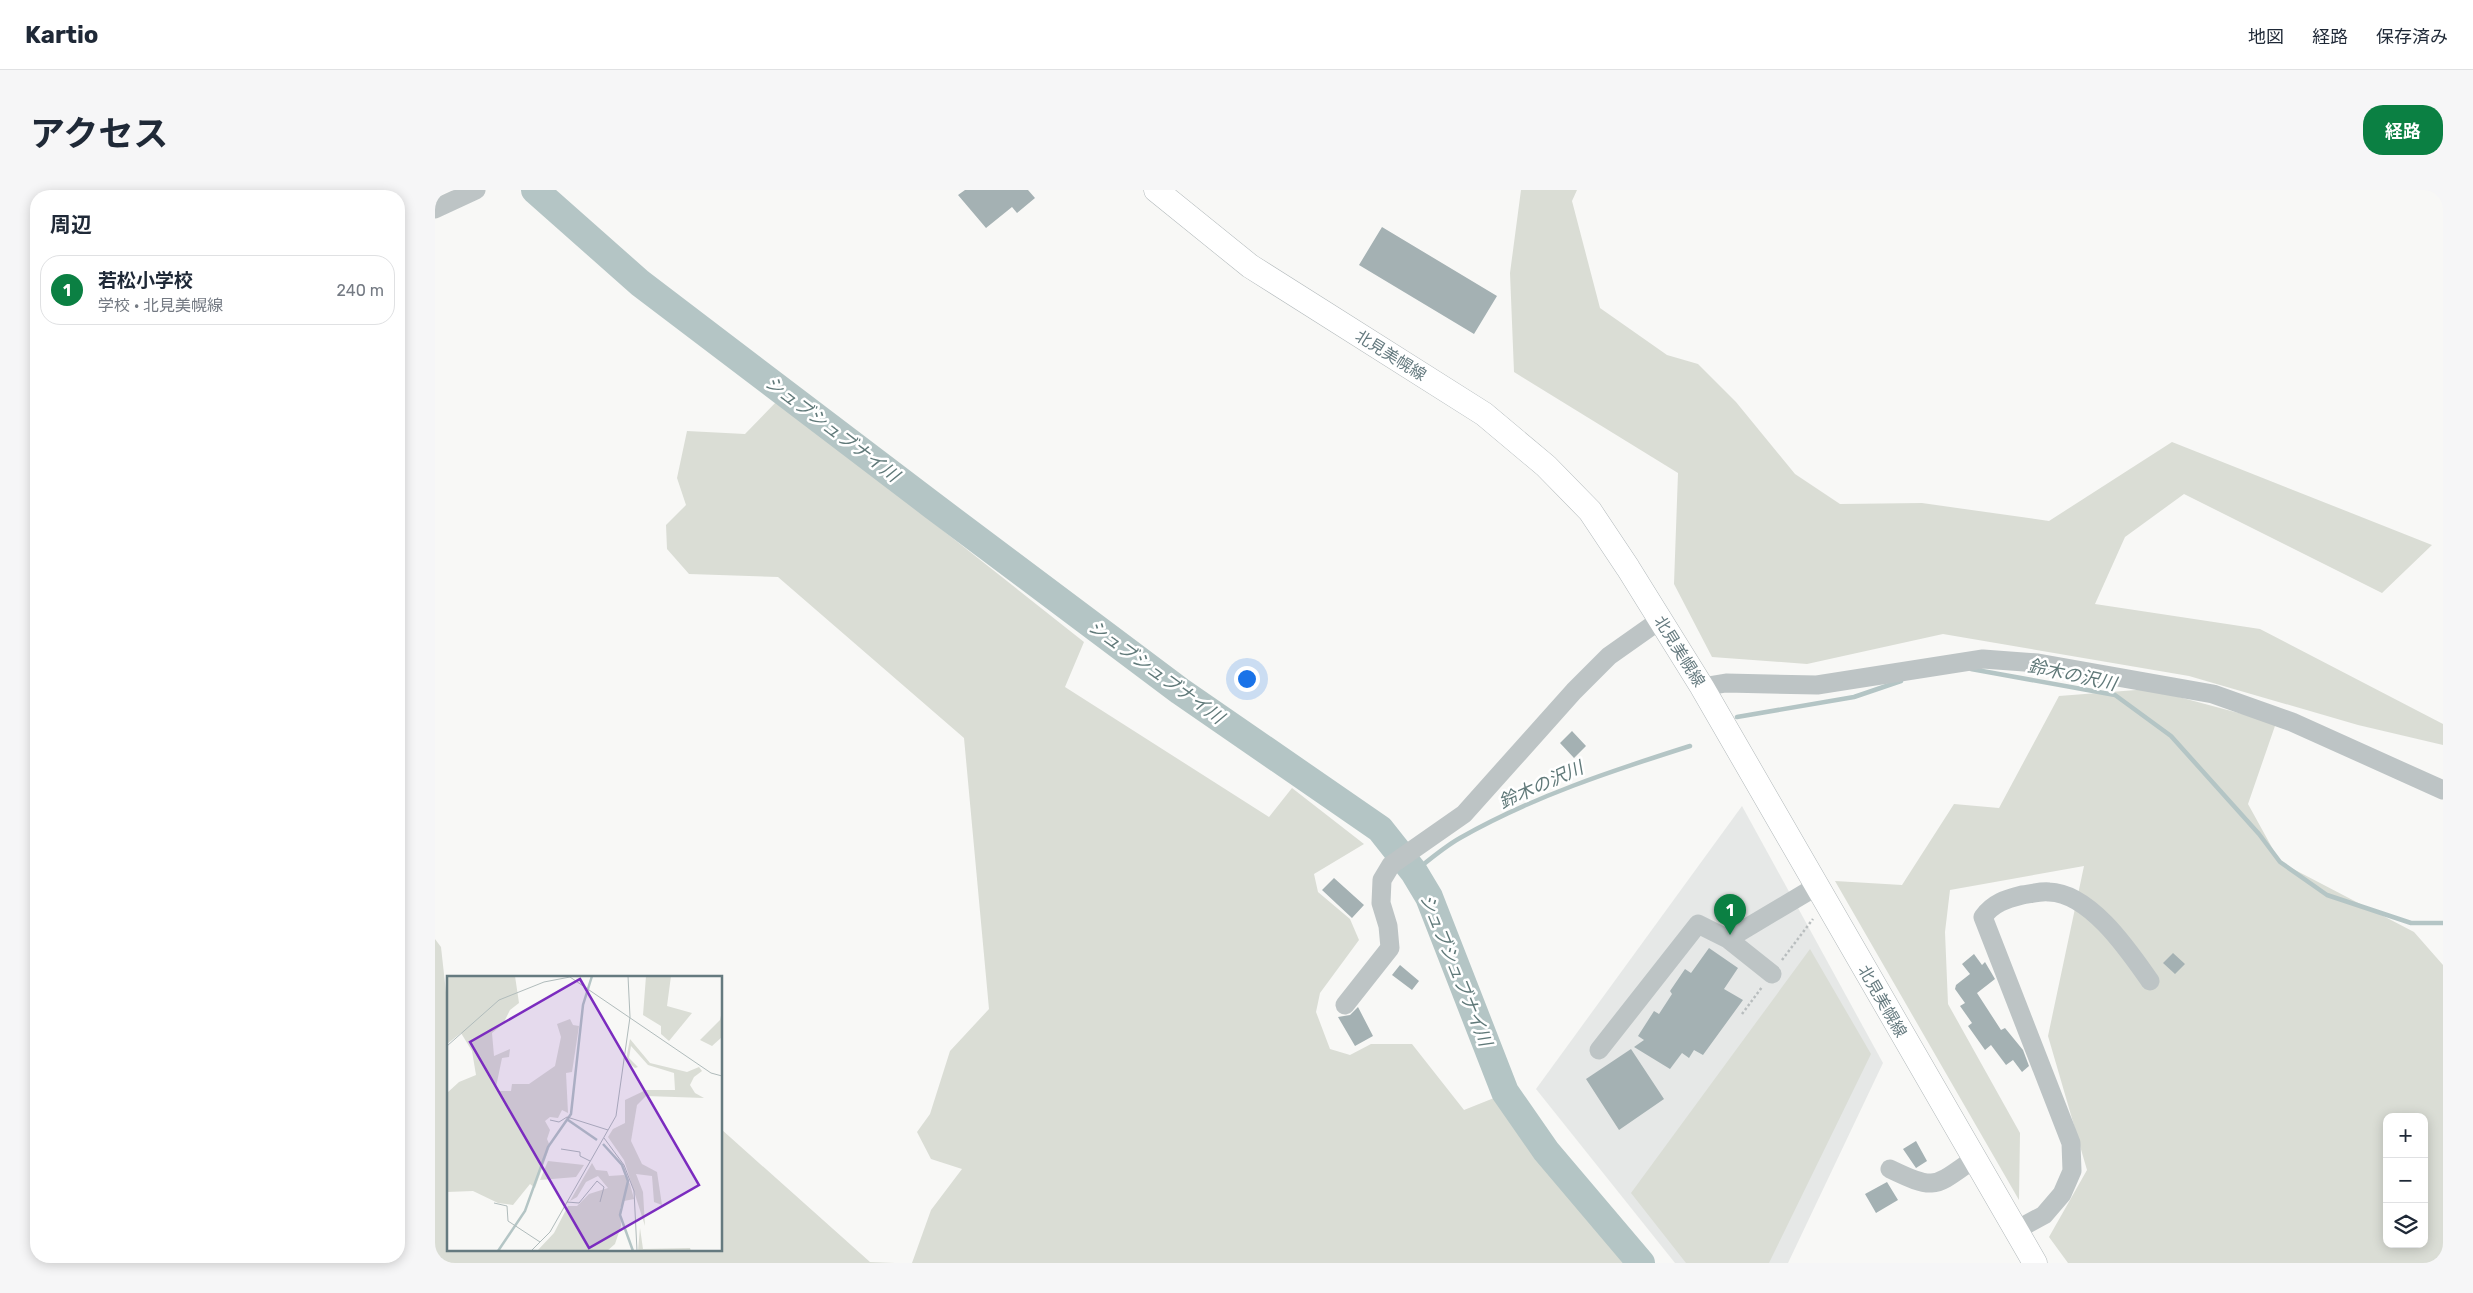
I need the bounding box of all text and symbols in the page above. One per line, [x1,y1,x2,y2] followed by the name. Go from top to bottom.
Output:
[25,21,99,49] text: Kartio
[2248,26,2284,48] text: 地図
[2312,26,2348,48] text: 経路
[2376,26,2448,48] text: 保存済み
[2363,105,2443,155] button: 経路
[30,113,168,155] text: アクセス
[50,212,92,237] text: 周辺
[98,269,193,292] text: 若松小学校
[63,281,71,300] text: 1
[337,281,384,300] text: 240 m
[98,296,223,315] text: 学校 · 北見美幌線
[1352,326,1430,385] street label: 北見美幌線
[761,371,905,488] water label: シュブシュブナイ川
[1650,612,1709,690] street label: 北見美幌線
[1084,615,1230,730] water label: シュブシュブナイ川
[2026,655,2120,696] water label: 鈴木の沢川
[1234,666,1260,692] your location
[1495,756,1588,813] water label: 鈴木の沢川
[1415,891,1497,1051] water label: シュブシュブナイ川
[1714,894,1746,935] pin: 1
[1854,962,1911,1041] street label: 北見美幌線
[447,976,723,1250] inset map
[2383,1113,2428,1248] map controls
[2383,1113,2428,1158] button: +
[2383,1158,2428,1203] button: −
[2383,1203,2428,1248] button: layers

